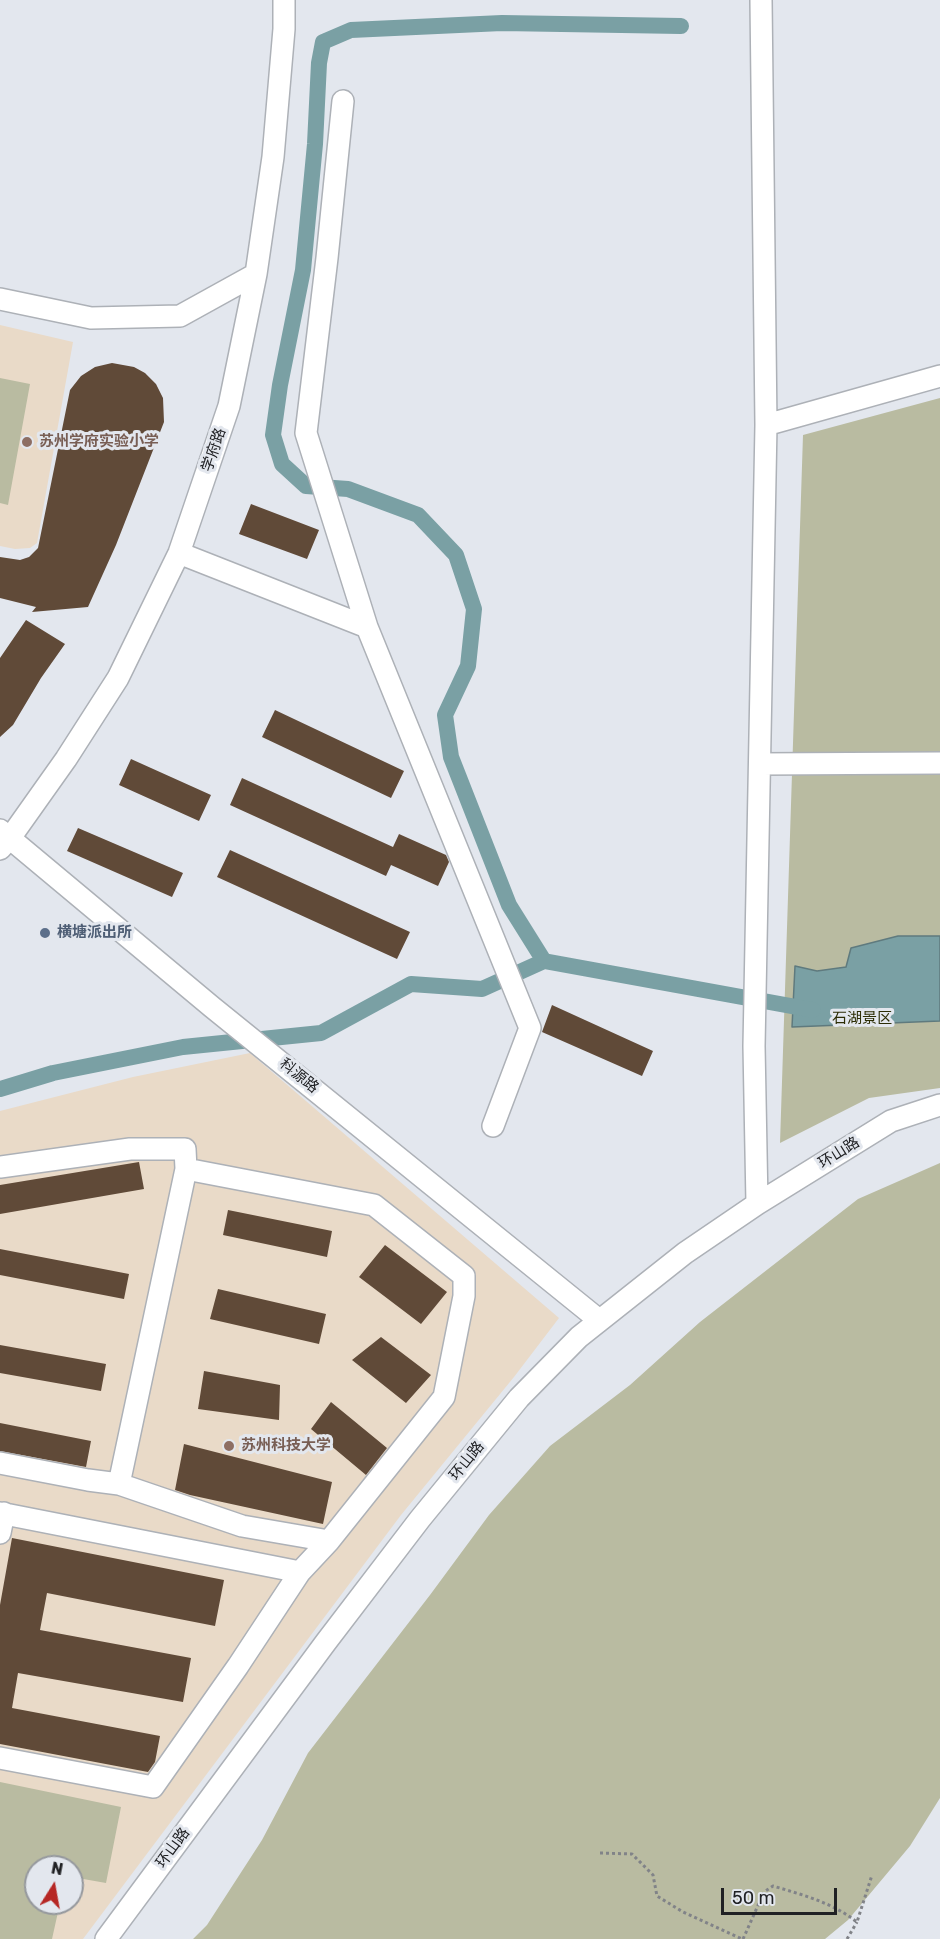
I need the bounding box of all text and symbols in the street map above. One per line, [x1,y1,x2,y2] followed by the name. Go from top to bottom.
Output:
[198,426,230,474] street label: 学府路
[39,433,159,451] place label: 苏州学府实验小学
[20,435,34,449] marker: 苏州学府实验小学
[57,924,132,942] place label: 横塘派出所
[38,926,52,940] marker: 横塘派出所
[832,1010,892,1028] park label: 石湖景区
[276,1055,322,1097] street label: 科源路
[815,1133,863,1173] street label: 环山路
[241,1437,331,1455] place label: 苏州科技大学
[446,1438,488,1484] street label: 环山路
[222,1439,236,1453] marker: 苏州科技大学
[152,1825,194,1871] street label: 环山路
[24,1855,84,1915] north arrow
[50,1858,65,1879] text: N
[724,1876,840,1914] scale bar
[732,1887,775,1909] text: 50 m

